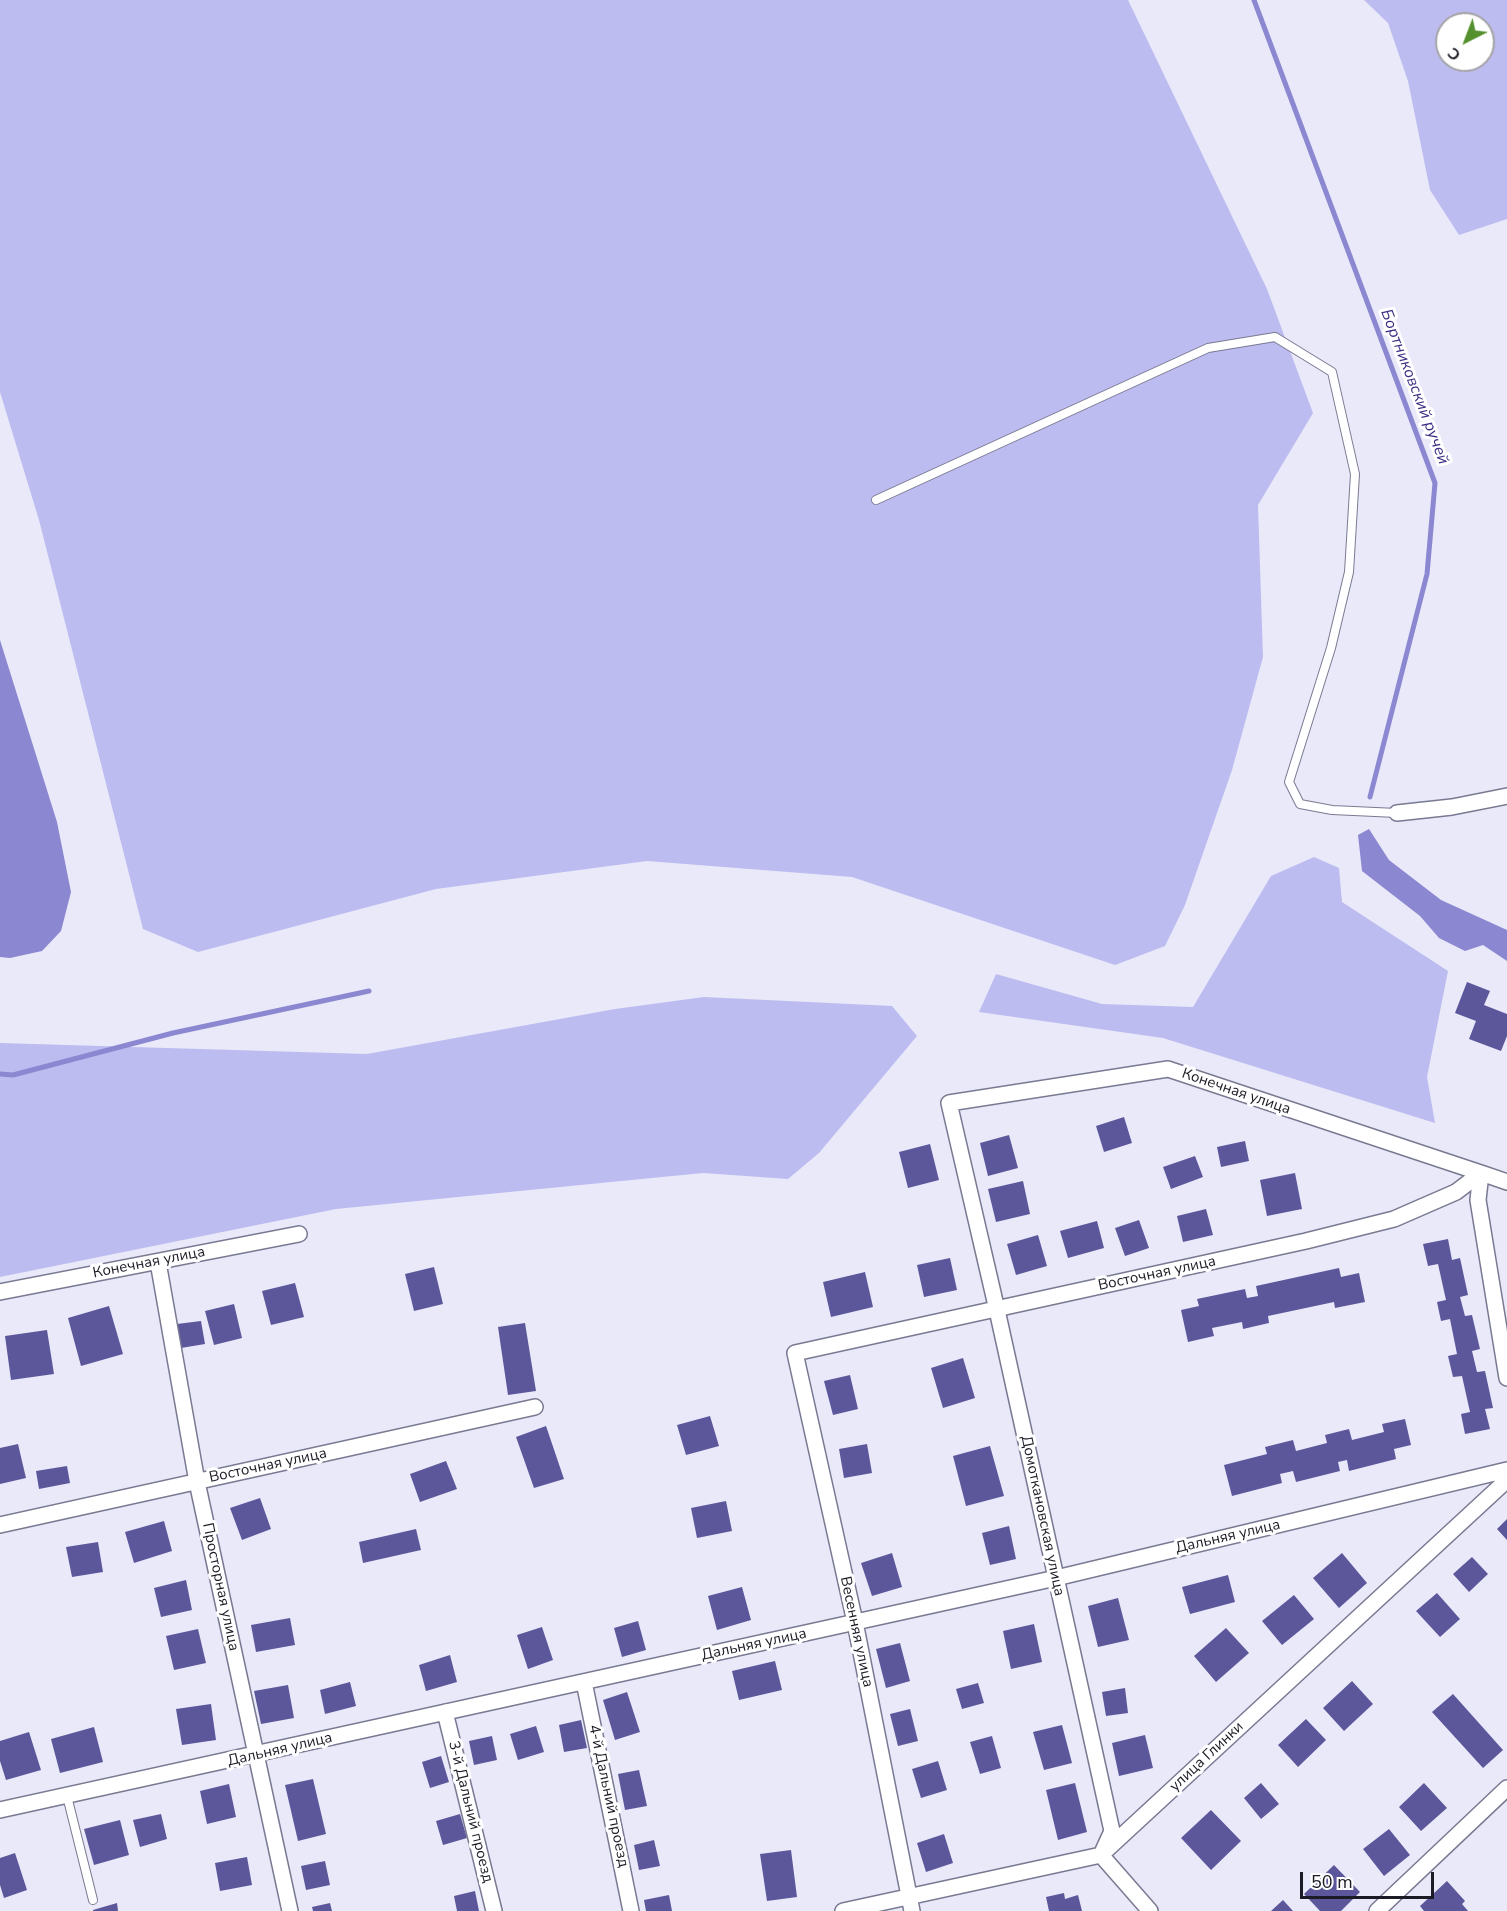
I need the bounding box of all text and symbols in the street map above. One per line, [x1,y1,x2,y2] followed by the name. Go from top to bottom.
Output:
[1435,12,1495,72] north arrow
[1443,42,1466,66] text: С
[1376,307,1452,467] water label: Бортниковский ручей
[1179,1065,1293,1119] street label: Конечная улица
[91,1243,207,1283] street label: Конечная улица
[1097,1253,1217,1295] street label: Восточная улица
[1016,1434,1068,1598] street label: Домоткановская улица
[208,1445,328,1487] street label: Восточная улица
[1174,1516,1282,1558] street label: Дальняя улица
[198,1521,242,1653] street label: Просторная улица
[835,1575,877,1689] street label: Весенняя улица
[700,1625,808,1665] street label: Дальняя улица
[1166,1718,1248,1796] street label: улица Глинки
[584,1723,632,1869] street label: 4-й Дальний проезд
[226,1729,334,1771] street label: Дальняя улица
[444,1739,496,1885] street label: 3-й Дальний проезд
[1303,1860,1436,1898] scale bar
[1311,1870,1353,1894] text: 50 m

